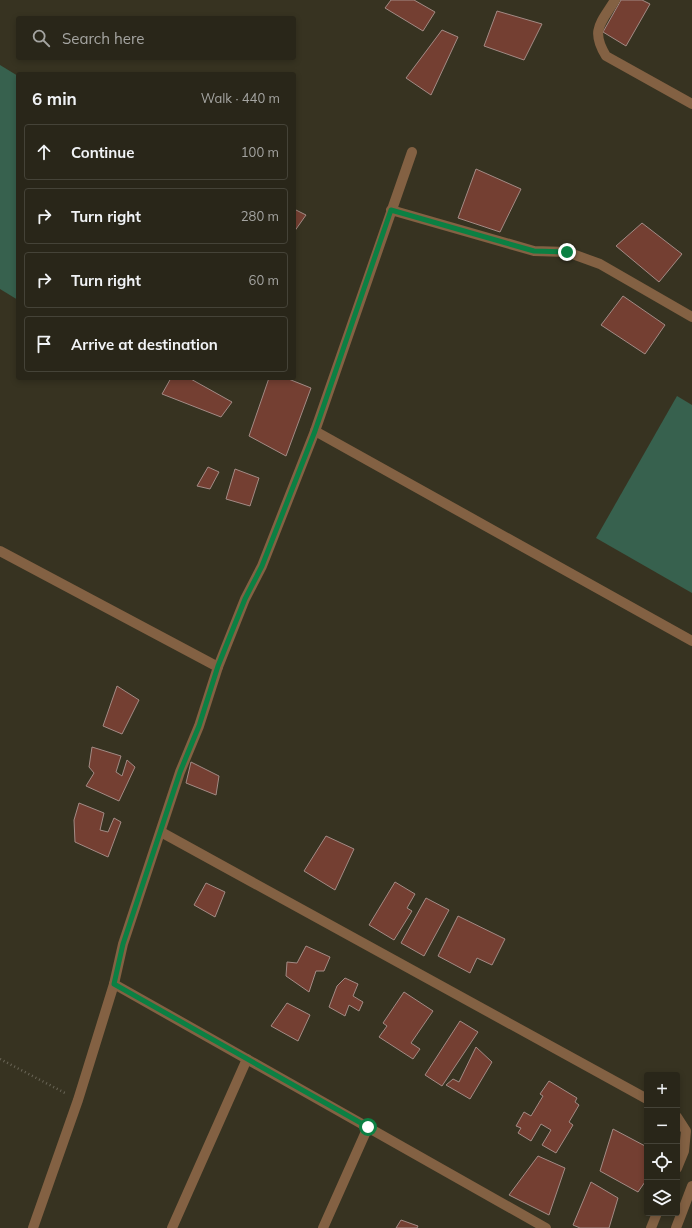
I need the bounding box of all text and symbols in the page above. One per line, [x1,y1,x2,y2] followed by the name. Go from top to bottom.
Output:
[16,16,296,60] search box
[30,27,52,49] icon: search
[62,29,144,48] text: Search here
[32,88,77,109] text: 6 min
[201,90,280,106] text: Walk · 440 m
[33,141,55,163] icon: ahead
[71,143,134,162] text: Continue
[241,144,279,160] text: 100 m
[33,205,55,227] icon: right
[71,207,141,226] text: Turn right
[241,208,279,224] text: 280 m
[558,243,576,261] route end
[33,269,55,291] icon: right
[71,271,141,290] text: Turn right
[249,272,279,288] text: 60 m
[33,333,55,355] icon: arrive
[71,335,218,354] text: Arrive at destination
[644,1072,680,1216] map controls
[644,1072,680,1108] button: +
[644,1108,680,1144] button: −
[359,1118,377,1136] route start
[644,1144,680,1180] button: locate
[644,1180,680,1216] button: layers

